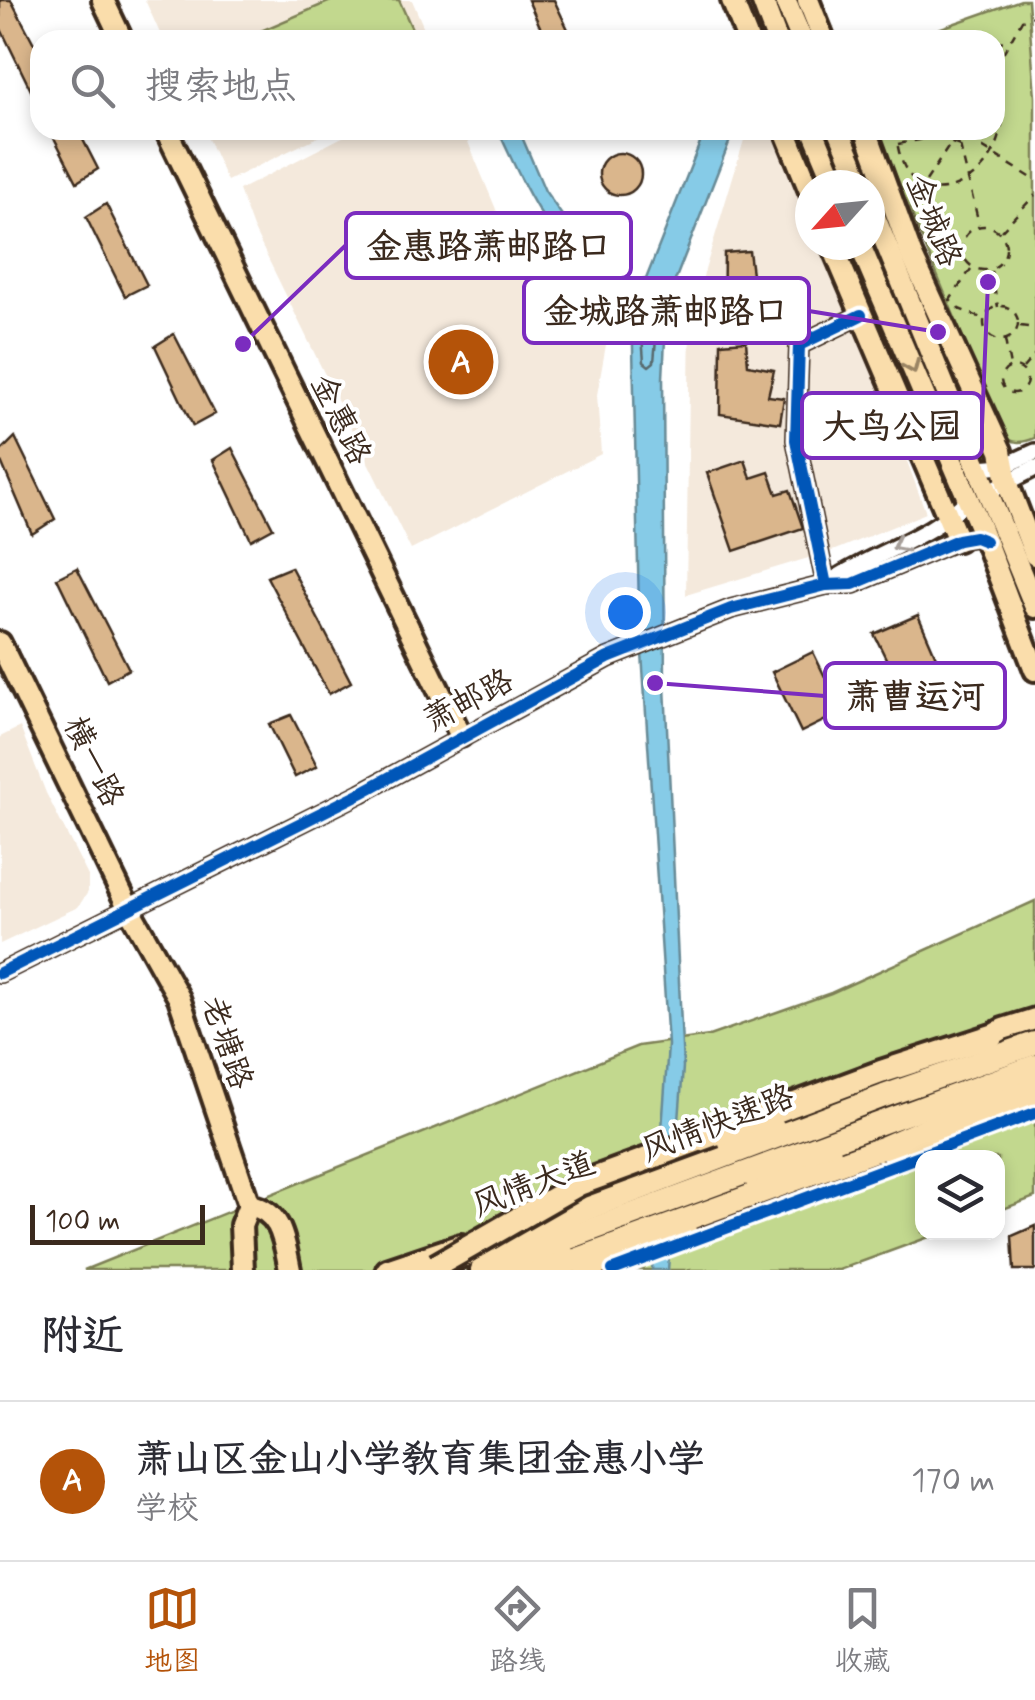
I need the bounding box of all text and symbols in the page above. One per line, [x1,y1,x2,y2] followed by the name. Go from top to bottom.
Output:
[30,30,1005,140] search box
[65,58,120,113] icon: search
[145,63,297,112] text: 搜索地点
[896,169,970,273] street label: 金城路
[795,170,885,260] north arrow
[346,213,631,278] callout: 金惠路萧邮路口
[366,225,612,271] text: 金惠路萧邮路口
[524,278,809,343] callout: 金城路萧邮路口
[543,290,789,336] text: 金城路萧邮路口
[428,324,494,400] pin: A
[900,357,920,375] one-way arrow
[300,368,380,472] street label: 金惠路
[802,393,982,458] callout: 大鸟公园
[822,405,962,451] text: 大鸟公园
[891,532,909,552] one-way arrow
[600,587,651,638] your location
[417,660,521,742] street label: 萧邮路
[825,663,1005,728] callout: 萧曹运河
[845,675,985,721] text: 萧曹运河
[53,710,133,814] street label: 横一路
[191,991,261,1095] street label: 老塘路
[636,1076,800,1172] street label: 风情快速路
[467,1142,601,1228] street label: 风情大道
[915,1150,1005,1240] map controls
[915,1150,1005,1240] button: layers
[30,1200,205,1244] scale bar
[45,1204,120,1241] text: 100 m
[40,1310,124,1365] text: 附近
[135,1436,705,1485] text: 萧山区金山小学教育集团金惠小学
[62,1460,83,1502] text: A
[911,1460,995,1502] text: 170 m
[135,1488,199,1530] text: 学校
[144,1581,201,1681] tab: 地图
[489,1581,546,1681] tab: 路线
[834,1581,891,1681] tab: 收藏

